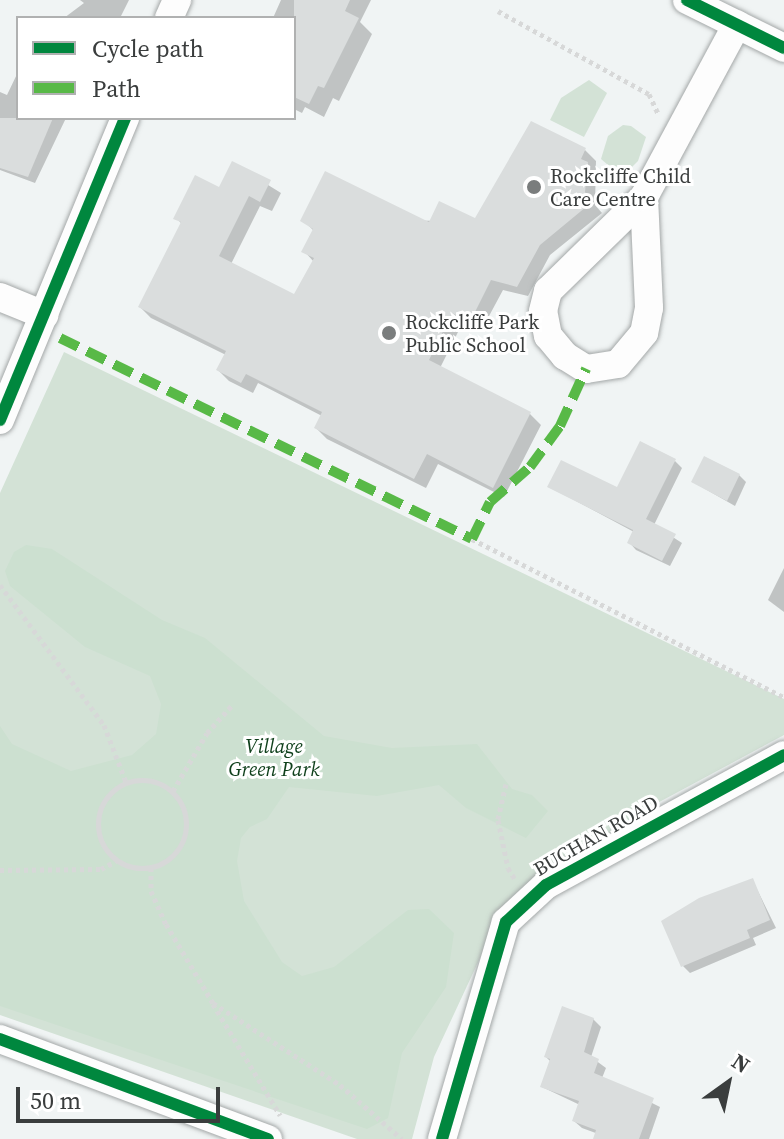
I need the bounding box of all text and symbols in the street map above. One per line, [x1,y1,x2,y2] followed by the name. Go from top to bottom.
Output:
[16,16,296,120] legend
[92,32,204,65] text: Cycle path
[92,72,141,105] text: Path
[550,164,691,211] place label: Rockcliffe Child Care Centre
[525,178,543,196] marker: Rockcliffe Child Care Centre
[405,310,539,357] place label: Rockcliffe Park Public School
[380,324,398,342] marker: Rockcliffe Park Public School
[228,735,320,782] park label: Village Green Park
[529,791,663,881] street label: BUCHAN ROAD
[688,1043,768,1123] north arrow
[726,1046,756,1080] text: N
[20,1071,224,1121] scale bar
[30,1084,81,1117] text: 50 m

